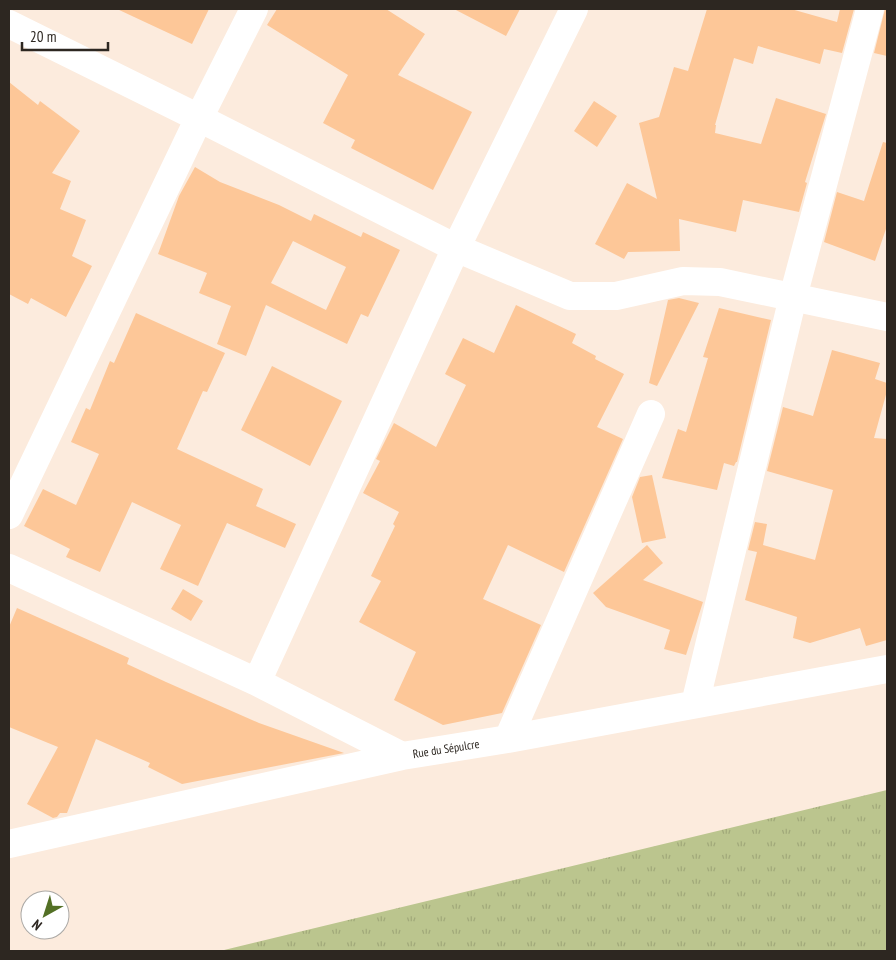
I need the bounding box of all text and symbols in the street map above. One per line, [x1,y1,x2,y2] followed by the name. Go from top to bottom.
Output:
[22,20,109,52] scale bar
[30,27,56,46] text: 20 m
[412,736,480,761] street label: Rue du Sépulcre
[20,890,70,940] north arrow
[28,916,45,934] text: N

